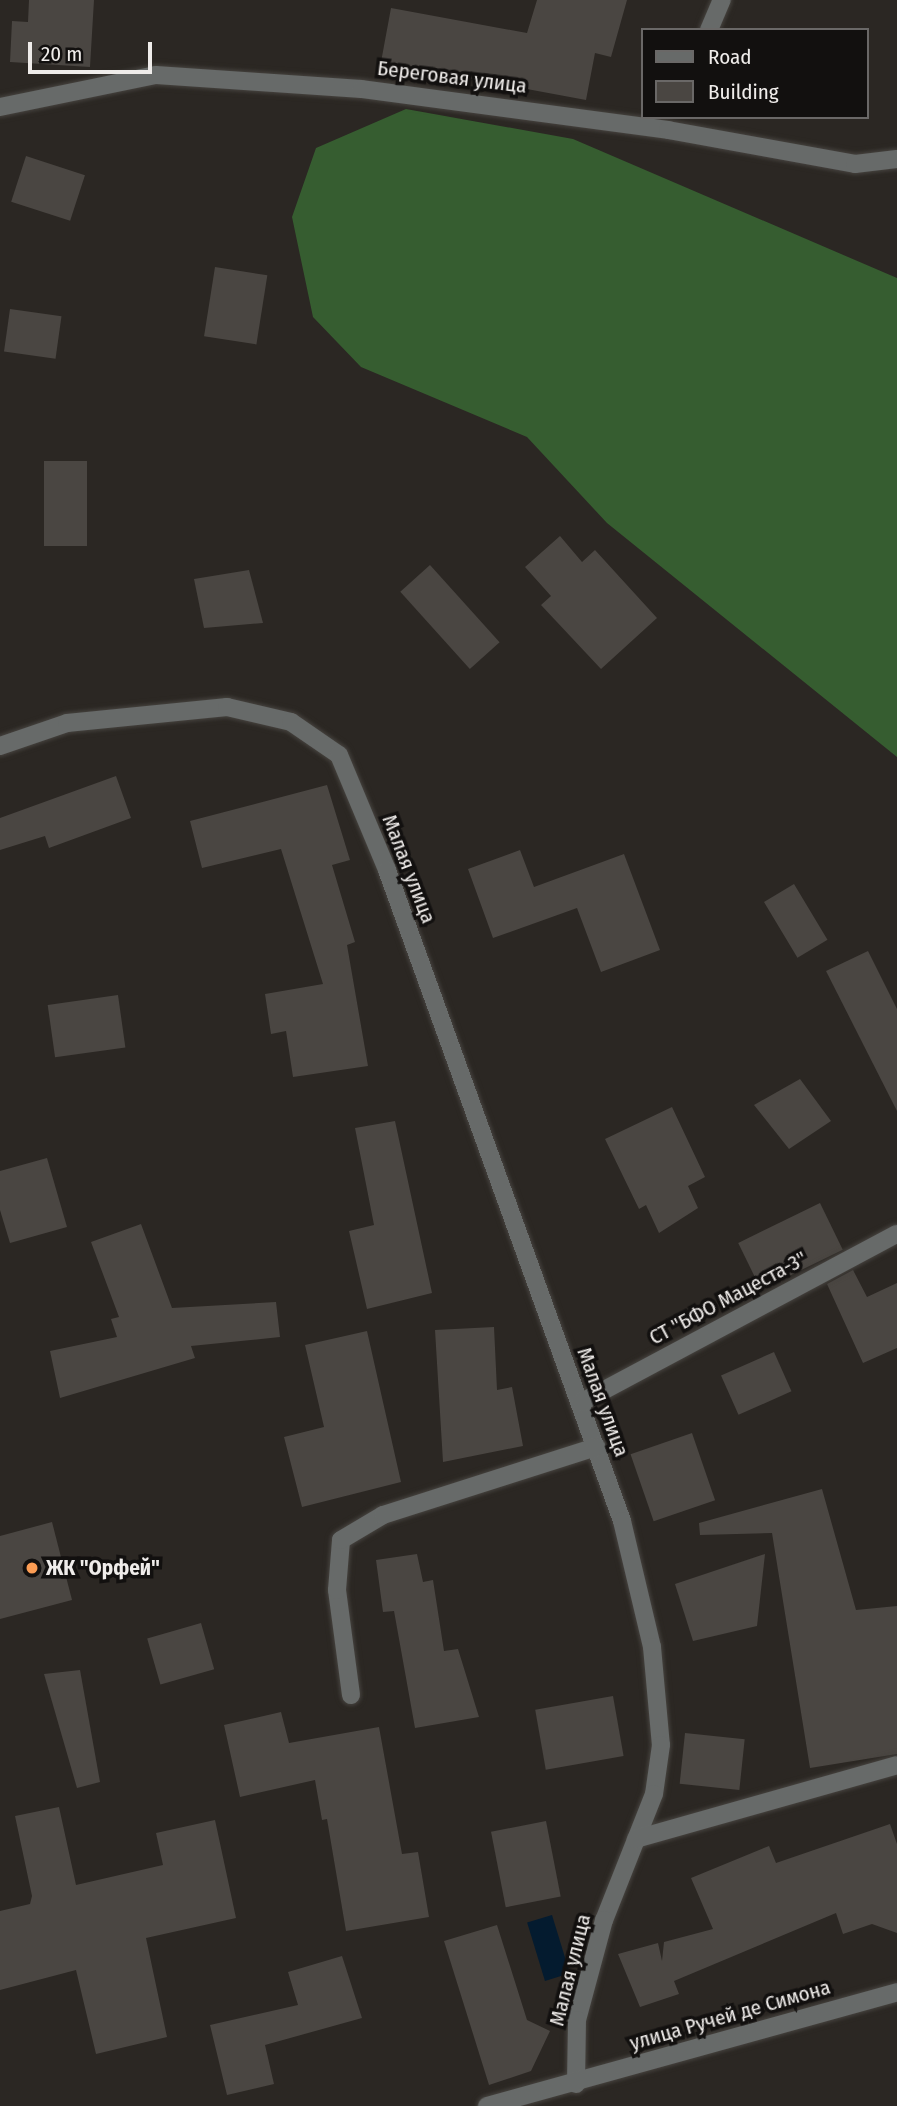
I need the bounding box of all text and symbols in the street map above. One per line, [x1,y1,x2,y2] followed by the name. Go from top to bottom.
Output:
[32,28,156,72] scale bar
[642,28,869,119] legend
[41,41,82,67] text: 20 m
[708,44,752,70] text: Road
[376,55,528,99] street label: Береговая улица
[708,79,779,105] text: Building
[377,811,441,927] street label: Малая улица
[645,1246,811,1350] street label: СТ "БФО Мацеста-3"
[572,1344,634,1460] street label: Малая улица
[46,1555,160,1581] place label: ЖК "Орфей"
[24,1560,40,1576] marker: ЖК "Орфей"
[544,1912,596,2028] street label: Малая улица
[627,1974,833,2056] street label: улица Ручей де Симона

